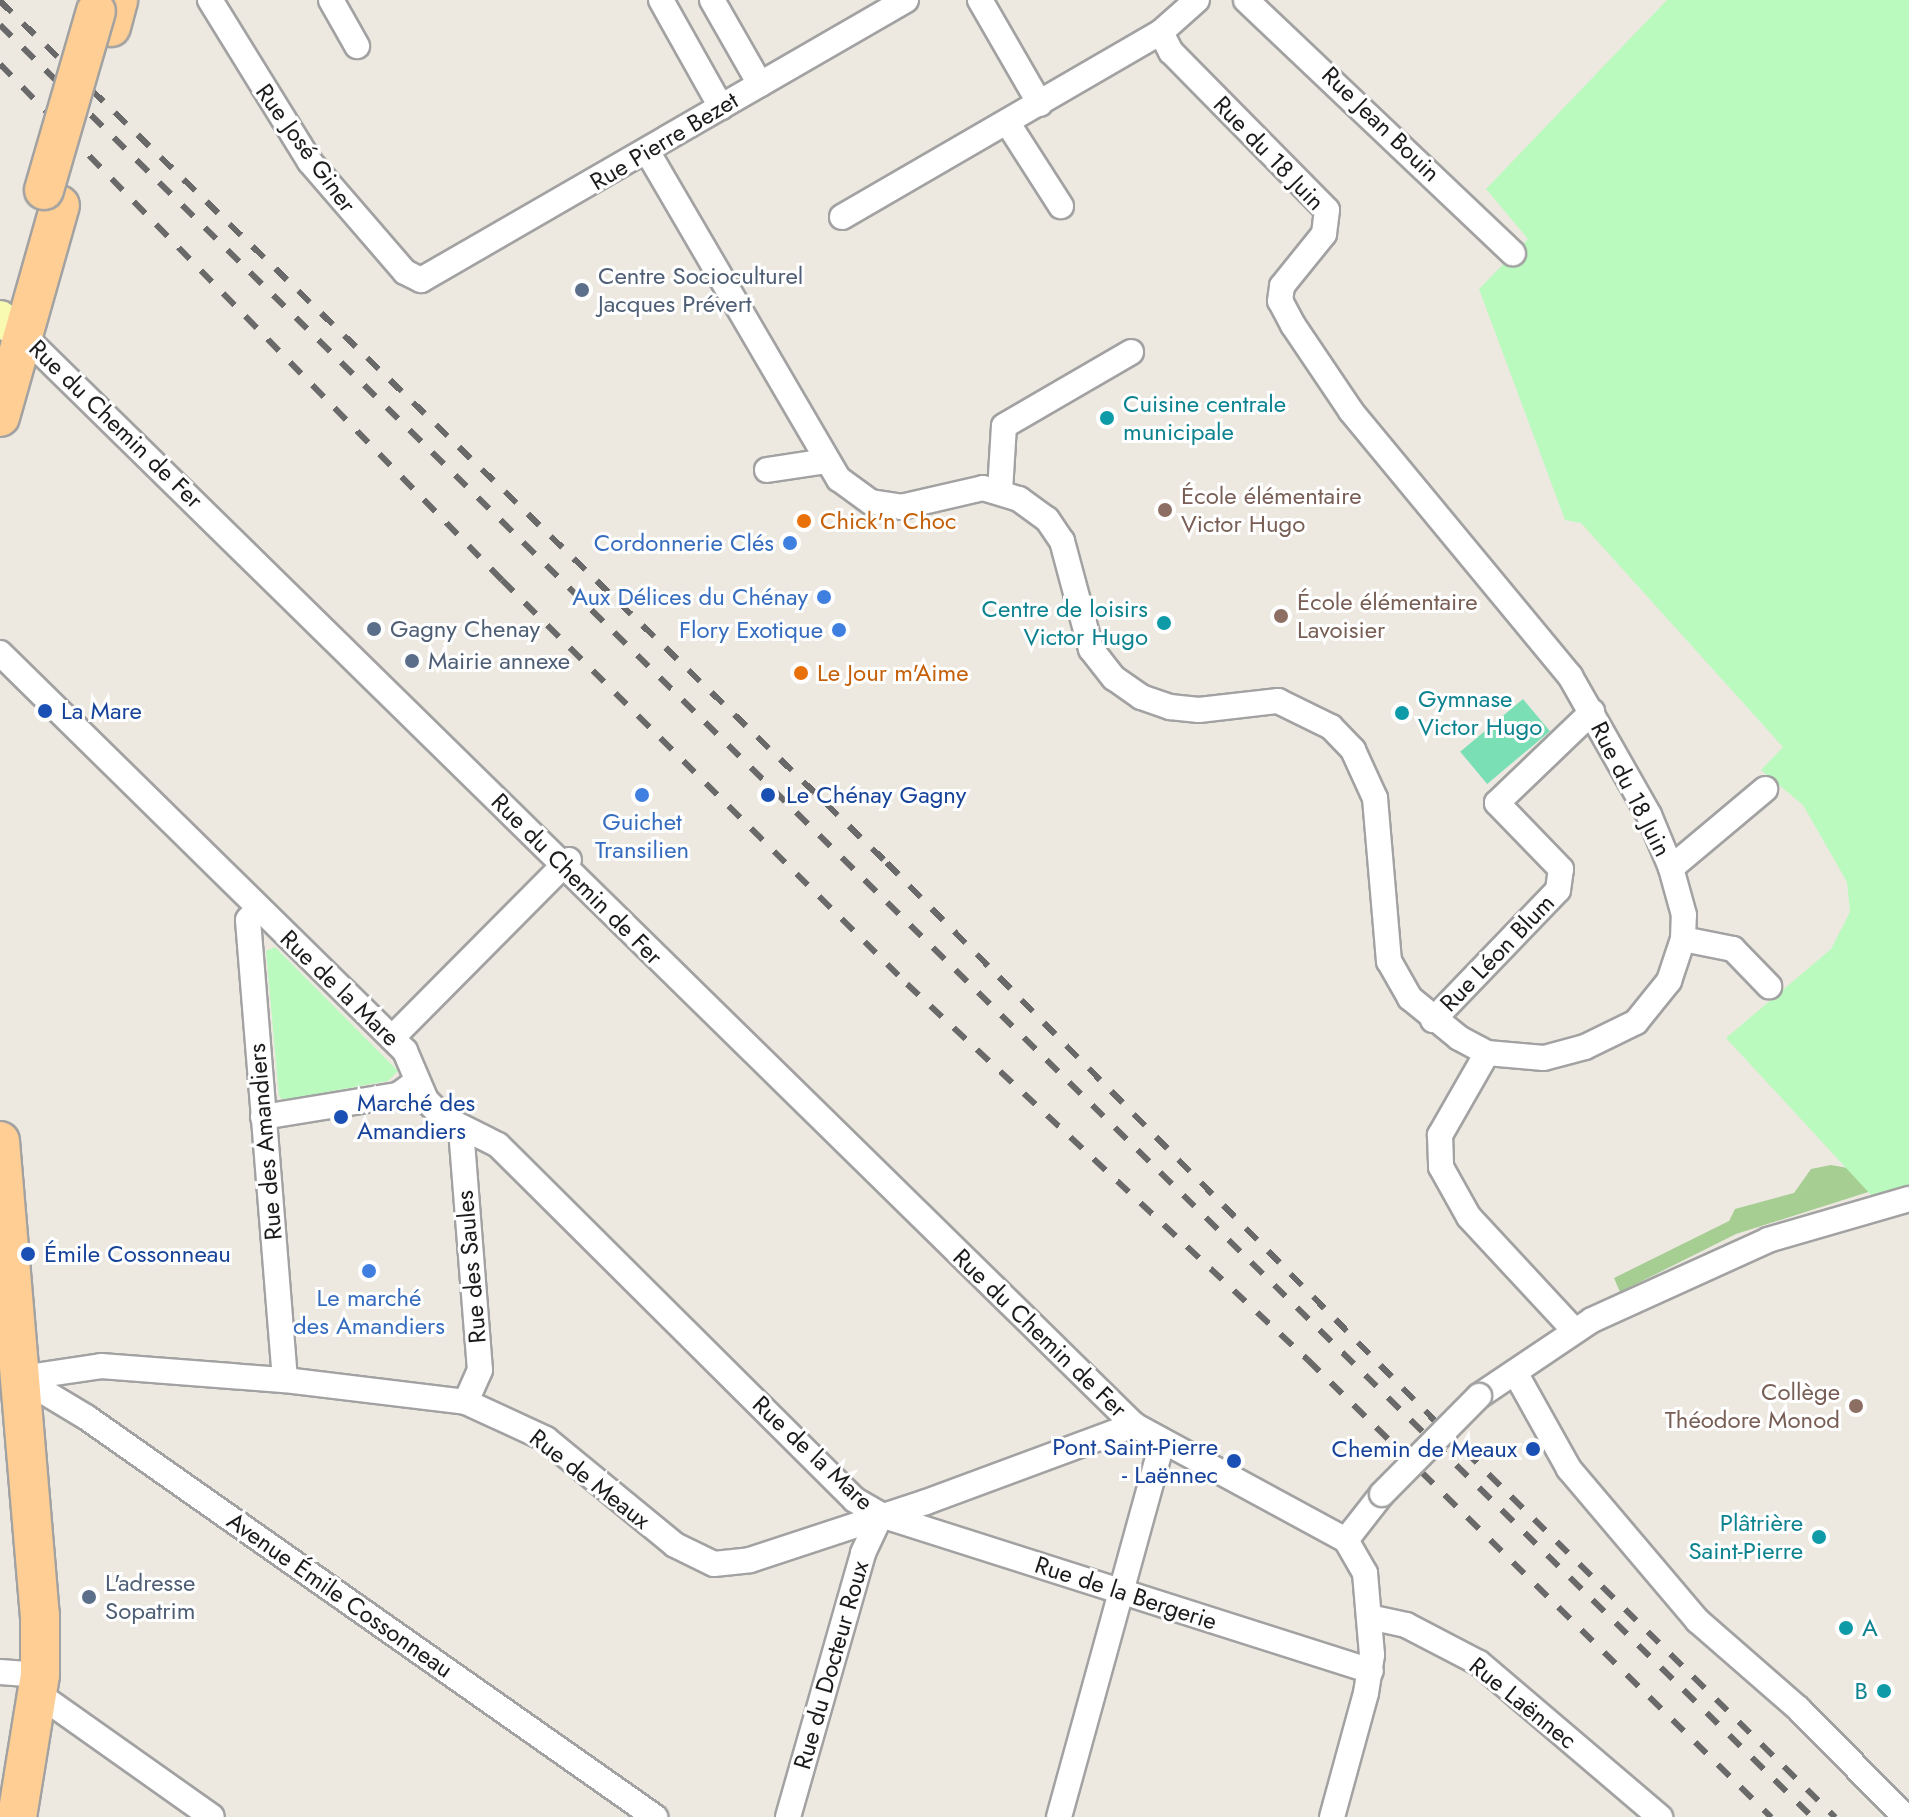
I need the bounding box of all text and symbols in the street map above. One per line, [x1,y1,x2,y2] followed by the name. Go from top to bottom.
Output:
[1316,61,1446,187] street label: Rue Jean Bouin
[250,78,362,218] street label: Rue José Giner
[585,86,743,196] street label: Rue Pierre Bezet
[1207,90,1331,216] street label: Rue du 18 Juin
[598,262,803,318] place label: Centre Socioculturel Jacques Prévert
[573,281,591,299] marker: Centre Socioculturel Jacques Prévert
[23,334,209,514] street label: Rue du Chemin de Fer
[1123,390,1286,446] place label: Cuisine centrale municipale
[1098,409,1116,427] marker: Cuisine centrale municipale
[1181,482,1362,538] place label: École élémentaire Victor Hugo
[1156,501,1174,519] marker: École élémentaire Victor Hugo
[820,507,956,535] place label: Chick'n Choc
[795,512,813,530] marker: Chick'n Choc
[594,529,774,557] place label: Cordonnerie Clés
[781,534,799,552] marker: Cordonnerie Clés
[572,583,808,611] place label: Aux Délices du Chénay
[815,588,833,606] marker: Aux Délices du Chénay
[1297,588,1478,644] place label: École élémentaire Lavoisier
[981,595,1148,651] place label: Centre de loisirs Victor Hugo
[1272,607,1290,625] marker: École élémentaire Lavoisier
[1155,614,1173,632] marker: Centre de loisirs Victor Hugo
[390,615,540,643] place label: Gagny Chenay
[679,616,823,644] place label: Flory Exotique
[365,620,383,638] marker: Gagny Chenay
[830,621,848,639] marker: Flory Exotique
[428,647,570,675] place label: Mairie annexe
[403,652,421,670] marker: Mairie annexe
[817,659,969,687] place label: Le Jour m'Aime
[792,664,810,682] marker: Le Jour m'Aime
[1418,685,1542,741] place label: Gymnase Victor Hugo
[61,697,142,725] place label: La Mare
[36,702,54,720] marker: La Mare
[1393,704,1411,722] marker: Gymnase Victor Hugo
[1585,717,1677,861] street label: Rue du 18 Juin
[786,781,966,809] place label: Le Chénay Gagny
[757,784,779,806] marker: Le Chénay Gagny
[633,786,651,804] marker: Guichet Transilien
[485,787,669,971] street label: Rue du Chemin de Fer
[595,808,689,864] place label: Guichet Transilien
[1434,888,1560,1018] street label: Rue Léon Blum
[274,924,406,1052] street label: Rue de la Mare
[242,1042,288,1242] street label: Rue des Amandiers
[357,1089,475,1145] place label: Marché des Amandiers
[332,1108,350,1126] marker: Marché des Amandiers
[450,1189,492,1345] street label: Rue des Saules
[44,1240,231,1268] place label: Émile Cossonneau
[947,1243,1133,1423] street label: Rue du Chemin de Fer
[19,1245,37,1263] marker: Émile Cossonneau
[360,1262,378,1280] marker: Le marché des Amandiers
[293,1284,445,1340] place label: Le marché des Amandiers
[1665,1378,1840,1434] place label: Collège Théodore Monod
[747,1390,879,1516] street label: Rue de la Mare
[1847,1397,1865,1415] marker: Collège Théodore Monod
[524,1423,656,1535] street label: Rue de Meaux
[1052,1433,1218,1489] place label: Pont Saint-Pierre - Laënnec
[1332,1435,1517,1463] place label: Chemin de Meaux
[1524,1440,1542,1458] marker: Chemin de Meaux
[1225,1452,1243,1470] marker: Pont Saint-Pierre - Laënnec
[222,1506,458,1684] street label: Avenue Émile Cossonneau
[1688,1509,1803,1565] place label: Plâtrière Saint-Pierre
[1810,1528,1828,1546] marker: Plâtrière Saint-Pierre
[1031,1550,1221,1636] street label: Rue de la Bergerie
[787,1558,875,1772] street label: Rue du Docteur Roux
[105,1569,195,1625] place label: L'adresse Sopatrim
[80,1588,98,1606] marker: L'adresse Sopatrim
[1862,1614,1878,1642] place label: A
[1837,1619,1855,1637] marker: A
[1464,1651,1582,1755] street label: Rue Laënnec
[1855,1677,1868,1705] place label: B
[1875,1682,1893,1700] marker: B

